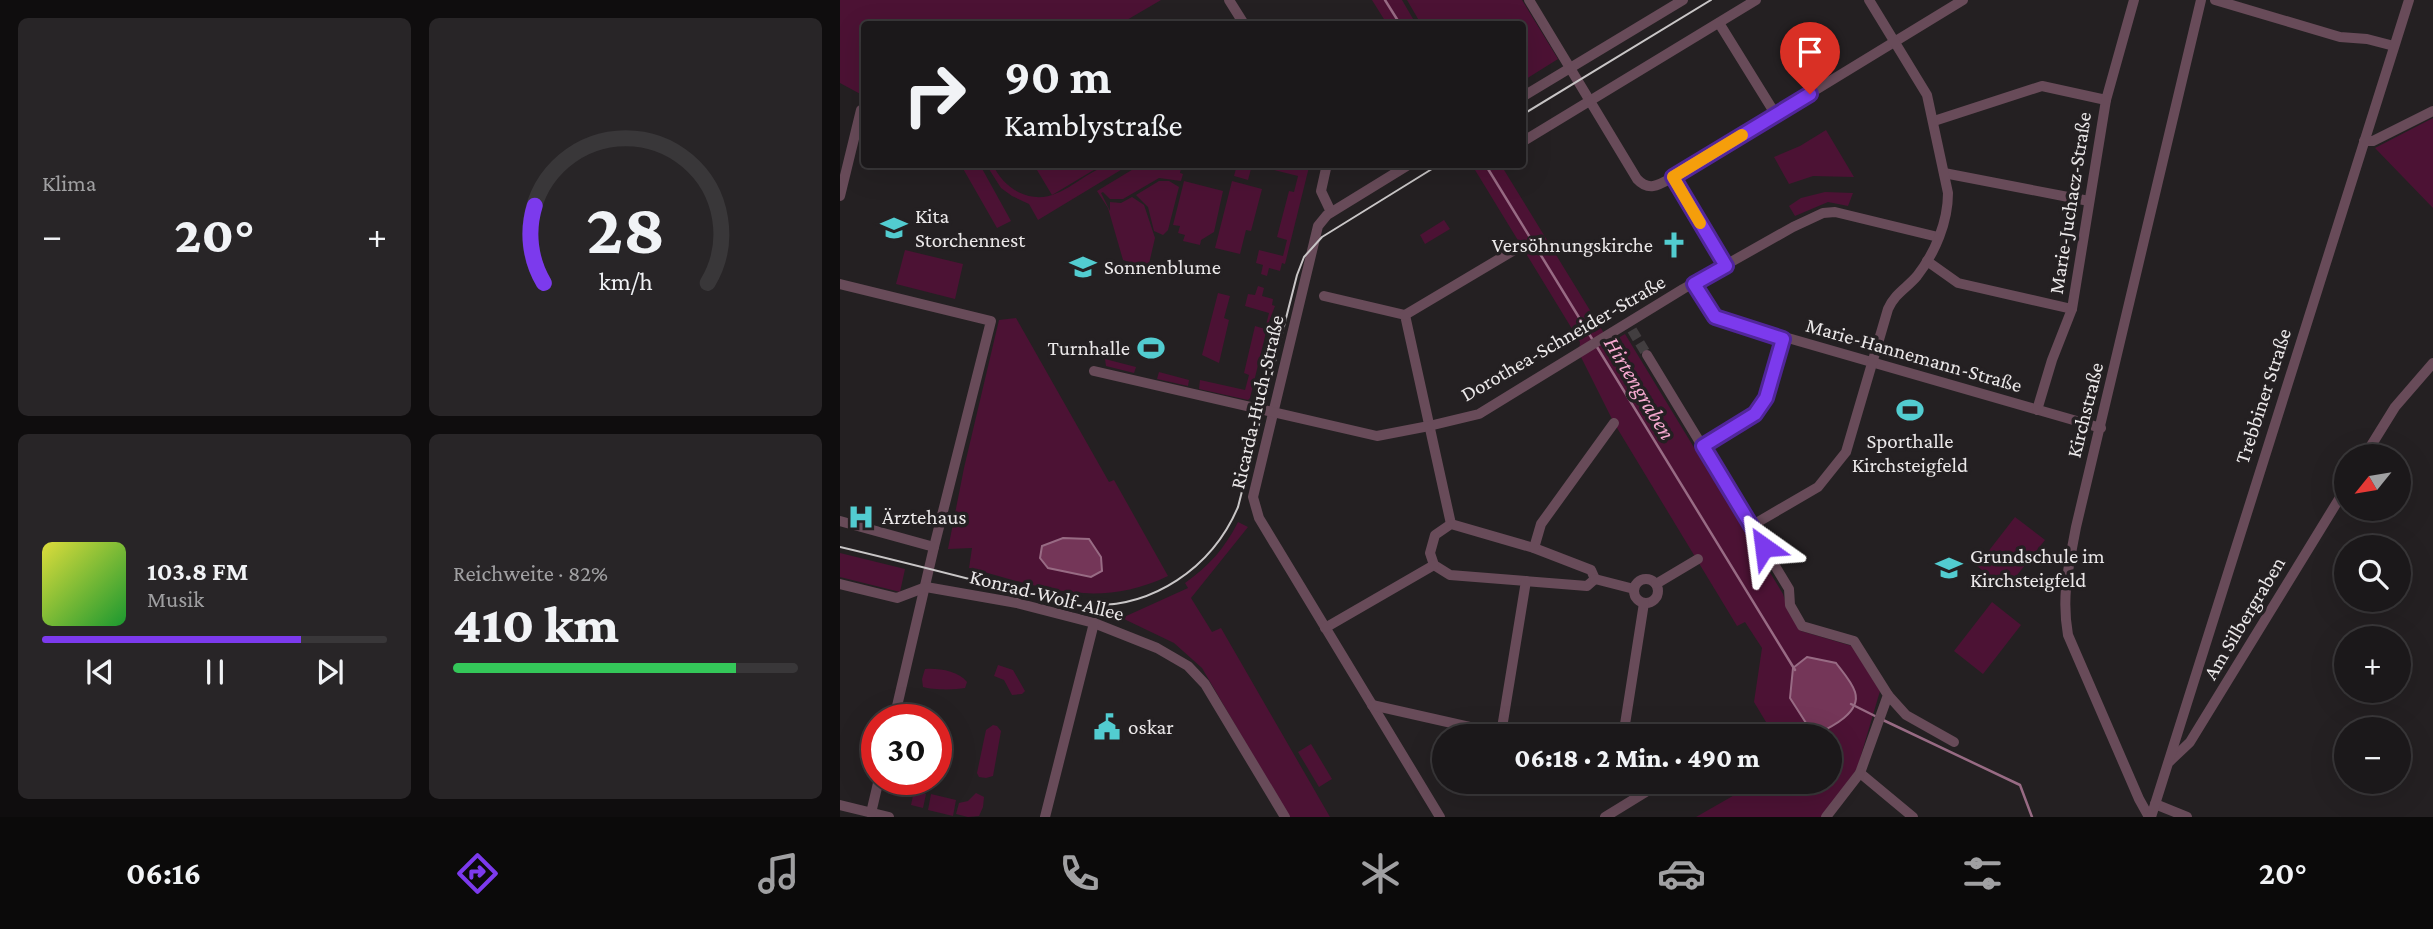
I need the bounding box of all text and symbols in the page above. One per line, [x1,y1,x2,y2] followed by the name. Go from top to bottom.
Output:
[1780,22,1840,94] pin
[1791,33,1829,71] icon: arrive
[889,49,980,140] icon: right
[1004,49,1111,104] text: 90 m
[1004,107,1183,143] text: Kamblystraße
[2044,110,2096,296] street label: Marie-Juchacz-Straße
[42,170,96,196] text: Klima
[586,188,665,269] text: 28
[915,204,1026,252] place label: Kita Storchennest
[174,205,255,263] text: 20°
[879,213,909,243] school or university icon: Kita Storchennest
[42,214,62,256] text: −
[367,214,387,256] text: +
[1659,230,1689,260] church icon: Versöhnungskirche
[1492,233,1653,257] place label: Versöhnungskirche
[1068,252,1098,282] school or university icon: Sonnenblume
[1104,255,1221,279] place label: Sonnenblume
[599,268,652,295] text: km/h
[1456,270,1670,406] street label: Dorothea-Schneider-Straße
[1225,313,1289,491] street label: Ricarda-Huch-Straße
[1803,313,2025,397] street label: Marie-Hannemann-Straße
[2230,325,2296,467] street label: Trebbiner Straße
[1599,332,1681,444] water label: Hirtengraben
[1136,333,1166,363] sports icon: Turnhalle
[1048,336,1130,360] place label: Turnhalle
[2062,360,2108,460] street label: Kirchstraße
[1895,395,1925,425] sports icon: Sporthalle Kirchsteigfeld
[1852,429,1968,477] place label: Sporthalle Kirchsteigfeld
[2334,444,2412,522] north arrow
[2334,444,2411,794] map controls
[846,502,876,532] hospital icon: Ärztehaus
[882,505,967,529] place label: Ärztehaus
[1727,510,1801,584] position arrow
[2334,535,2411,612] button: search
[1970,544,2105,592] place label: Grundschule im Kirchsteigfeld
[2198,552,2290,684] street label: Am Silbergraben
[1934,553,1964,583] school or university icon: Grundschule im Kirchsteigfeld
[147,557,248,586] text: 103.8 FM
[453,560,608,586] text: Reichweite · 82%
[967,564,1127,626] street label: Konrad-Wolf-Allee
[147,586,204,612] text: Musik
[453,595,619,653] text: 410 km
[2334,626,2411,703] button: +
[81,653,119,691] icon: previous
[196,653,234,691] icon: pause
[311,653,349,691] icon: next
[861,704,952,795] speed limit sign: 30
[1092,712,1122,742] public building icon: oskar
[1128,715,1174,739] place label: oskar
[2334,717,2411,794] button: −
[1514,744,1760,773] text: 06:18 · 2 Min. · 490 m
[453,849,502,898] icon: directions
[754,849,803,898] icon: music
[1055,849,1104,898] icon: phone
[1356,849,1405,898] icon: climate
[1657,849,1706,898] icon: car
[1958,849,2007,898] icon: filters
[126,855,201,891] text: 06:16
[2259,855,2307,891] text: 20°

